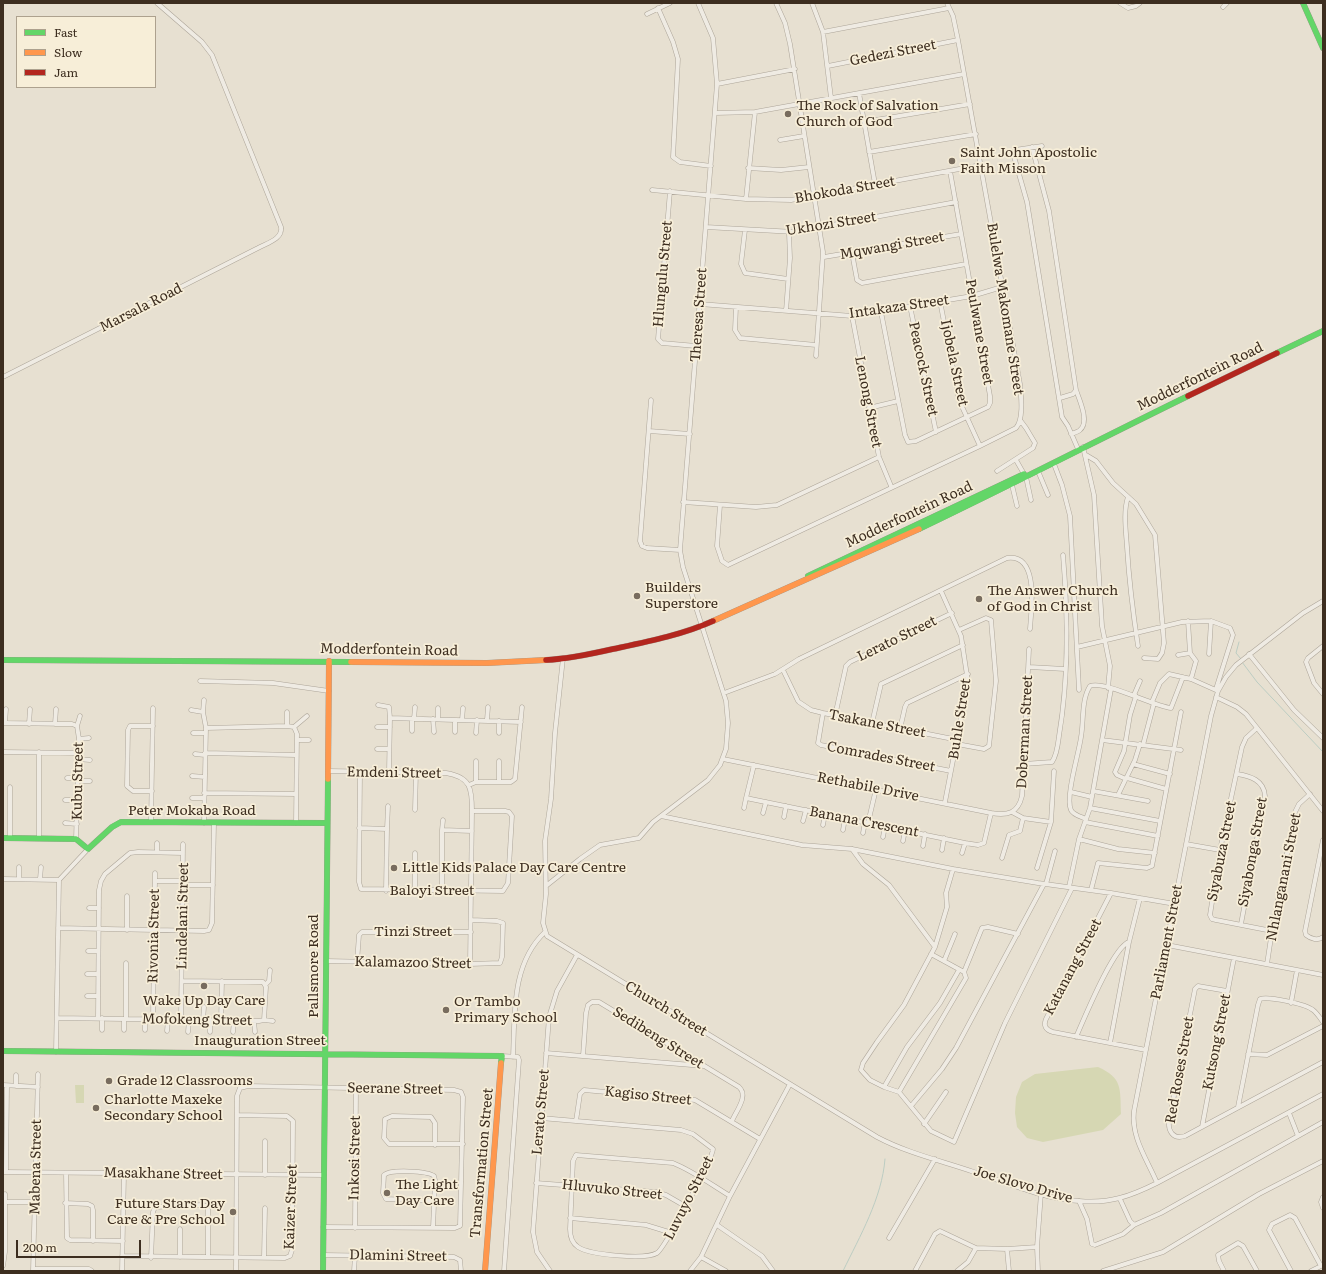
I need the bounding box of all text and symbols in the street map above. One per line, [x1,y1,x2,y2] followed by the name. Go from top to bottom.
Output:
[16,16,156,88] legend
[54,23,77,41] text: Fast
[848,36,938,70] street label: Gedezi Street
[54,43,82,61] text: Slow
[54,63,78,81] text: Jam
[796,98,939,130] place label: The Rock of Salvation Church of God
[783,109,793,119] marker: The Rock of Salvation Church of God
[960,145,1097,178] place label: Saint John Apostolic Faith Misson
[947,156,957,166] marker: Saint John Apostolic Faith Misson
[793,173,897,207] street label: Bhokoda Street
[784,209,878,239] street label: Ukhozi Street
[650,220,676,328] street label: Hlungulu Street
[983,222,1027,396] street label: Bulelwa Makomane Street
[838,229,946,263] street label: Mqwangi Street
[687,267,711,363] street label: Theresa Street
[961,278,997,386] street label: Peulwane Street
[97,280,185,336] street label: Marsala Road
[848,292,950,322] street label: Intakaza Street
[937,318,971,408] street label: Ijobela Street
[905,320,941,418] street label: Peacock Street
[1134,339,1266,415] street label: Modderfontein Road
[851,355,885,449] street label: Lenong Street
[843,478,975,552] street label: Modderfontein Road
[645,580,718,612] place label: Builders Superstore
[987,583,1118,616] place label: The Answer Church of God in Christ
[632,591,642,601] marker: Builders Superstore
[974,594,984,604] marker: The Answer Church of God in Christ
[854,613,940,665] street label: Lerato Street
[320,640,458,660] street label: Modderfontein Road
[1014,675,1036,789] street label: Doberman Street
[945,677,975,761] street label: Buhle Street
[827,706,927,742] street label: Tsakane Street
[825,738,937,776] street label: Comrades Street
[69,742,87,820] street label: Kubu Street
[346,764,442,782] street label: Emdeni Street
[816,769,920,805] street label: Rethabile Drive
[1235,796,1271,908] street label: Siyabonga Street
[1204,799,1240,903] street label: Siyabuza Street
[128,803,256,819] street label: Peter Mokaba Road
[808,803,920,841] street label: Banana Crescent
[1263,811,1305,943] street label: Nhlanganani Street
[402,860,626,876] place label: Little Kids Palace Day Care Centre
[174,862,192,970] street label: Lindelani Street
[389,863,399,873] marker: Little Kids Palace Day Care Centre
[390,883,474,899] street label: Baloyi Street
[1148,883,1186,1001] street label: Parliament Street
[145,888,163,984] street label: Rivonia Street
[306,914,322,1018] street label: Pallsmore Road
[1040,916,1106,1018] street label: Katanang Street
[374,924,452,940] street label: Tinzi Street
[354,954,472,972] street label: Kalamazoo Street
[622,978,710,1040] street label: Church Street
[199,981,209,991] marker: Wake Up Day Care
[1199,992,1235,1092] street label: Kutsong Street
[143,993,265,1009] place label: Wake Up Day Care
[454,994,558,1026] place label: Or Tambo Primary School
[609,1003,707,1073] street label: Sedibeng Street
[441,1005,451,1015] marker: Or Tambo Primary School
[142,1011,252,1029] street label: Mofokeng Street
[1162,1015,1198,1125] street label: Red Roses Street
[194,1033,326,1049] street label: Inauguration Street
[529,1068,553,1156] street label: Lerato Street
[117,1073,253,1089] place label: Grade 12 Classrooms
[104,1076,114,1086] marker: Grade 12 Classrooms
[347,1080,443,1098] street label: Seerane Street
[603,1083,693,1109] street label: Kagiso Street
[467,1087,497,1239] street label: Transformation Street
[104,1092,223,1124] place label: Charlotte Maxeke Secondary School
[91,1103,101,1113] marker: Charlotte Maxeke Secondary School
[346,1115,364,1201] street label: Inkosi Street
[27,1119,45,1215] street label: Mabena Street
[660,1153,718,1243] street label: Luvuyo Street
[972,1163,1074,1207] street label: Joe Slovo Drive
[281,1164,301,1250] street label: Kaizer Street
[103,1165,223,1183] street label: Masakhane Street
[561,1176,663,1204] street label: Hluvuko Street
[395,1177,458,1210] place label: The Light Day Care
[382,1188,392,1198] marker: The Light Day Care
[107,1196,225,1228] place label: Future Stars Day Care & Pre School
[228,1207,238,1217] marker: Future Stars Day Care & Pre School
[18,1232,143,1258] scale bar
[23,1238,57,1256] text: 200 m
[349,1247,447,1265] street label: Dlamini Street

